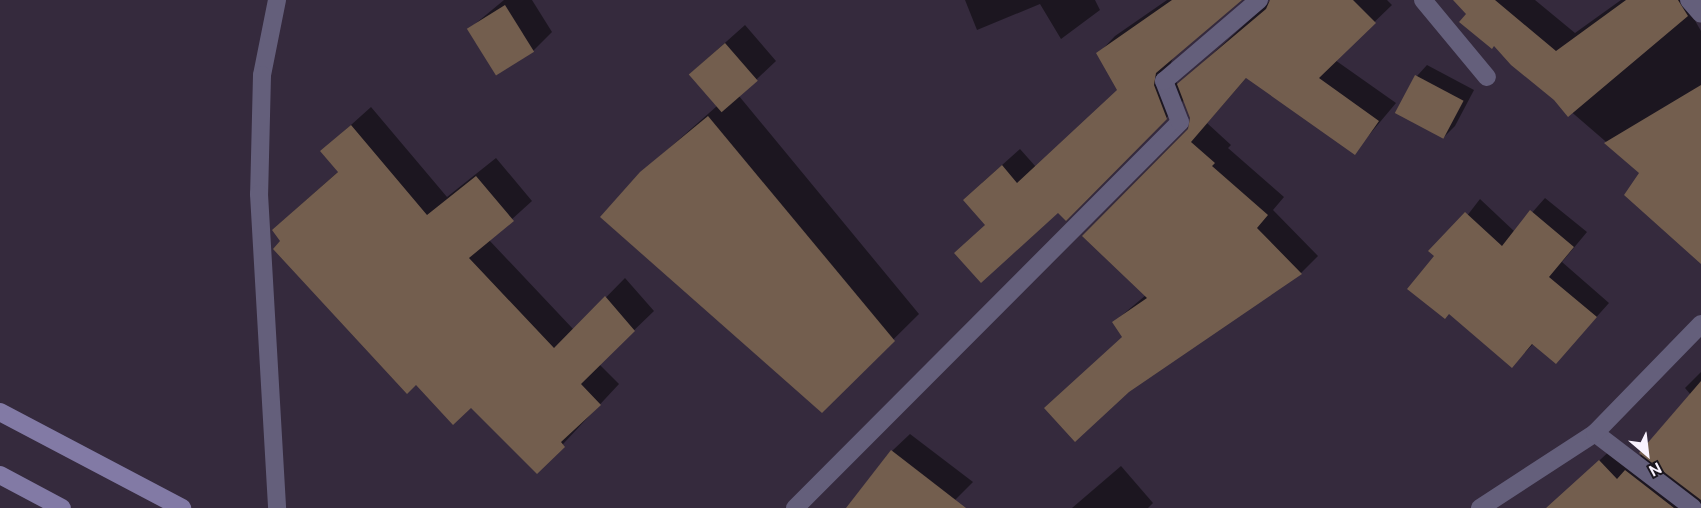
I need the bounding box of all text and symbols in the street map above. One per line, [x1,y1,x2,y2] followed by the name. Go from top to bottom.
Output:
[1617,424,1677,484] north arrow
[1646,459,1665,481] text: N

